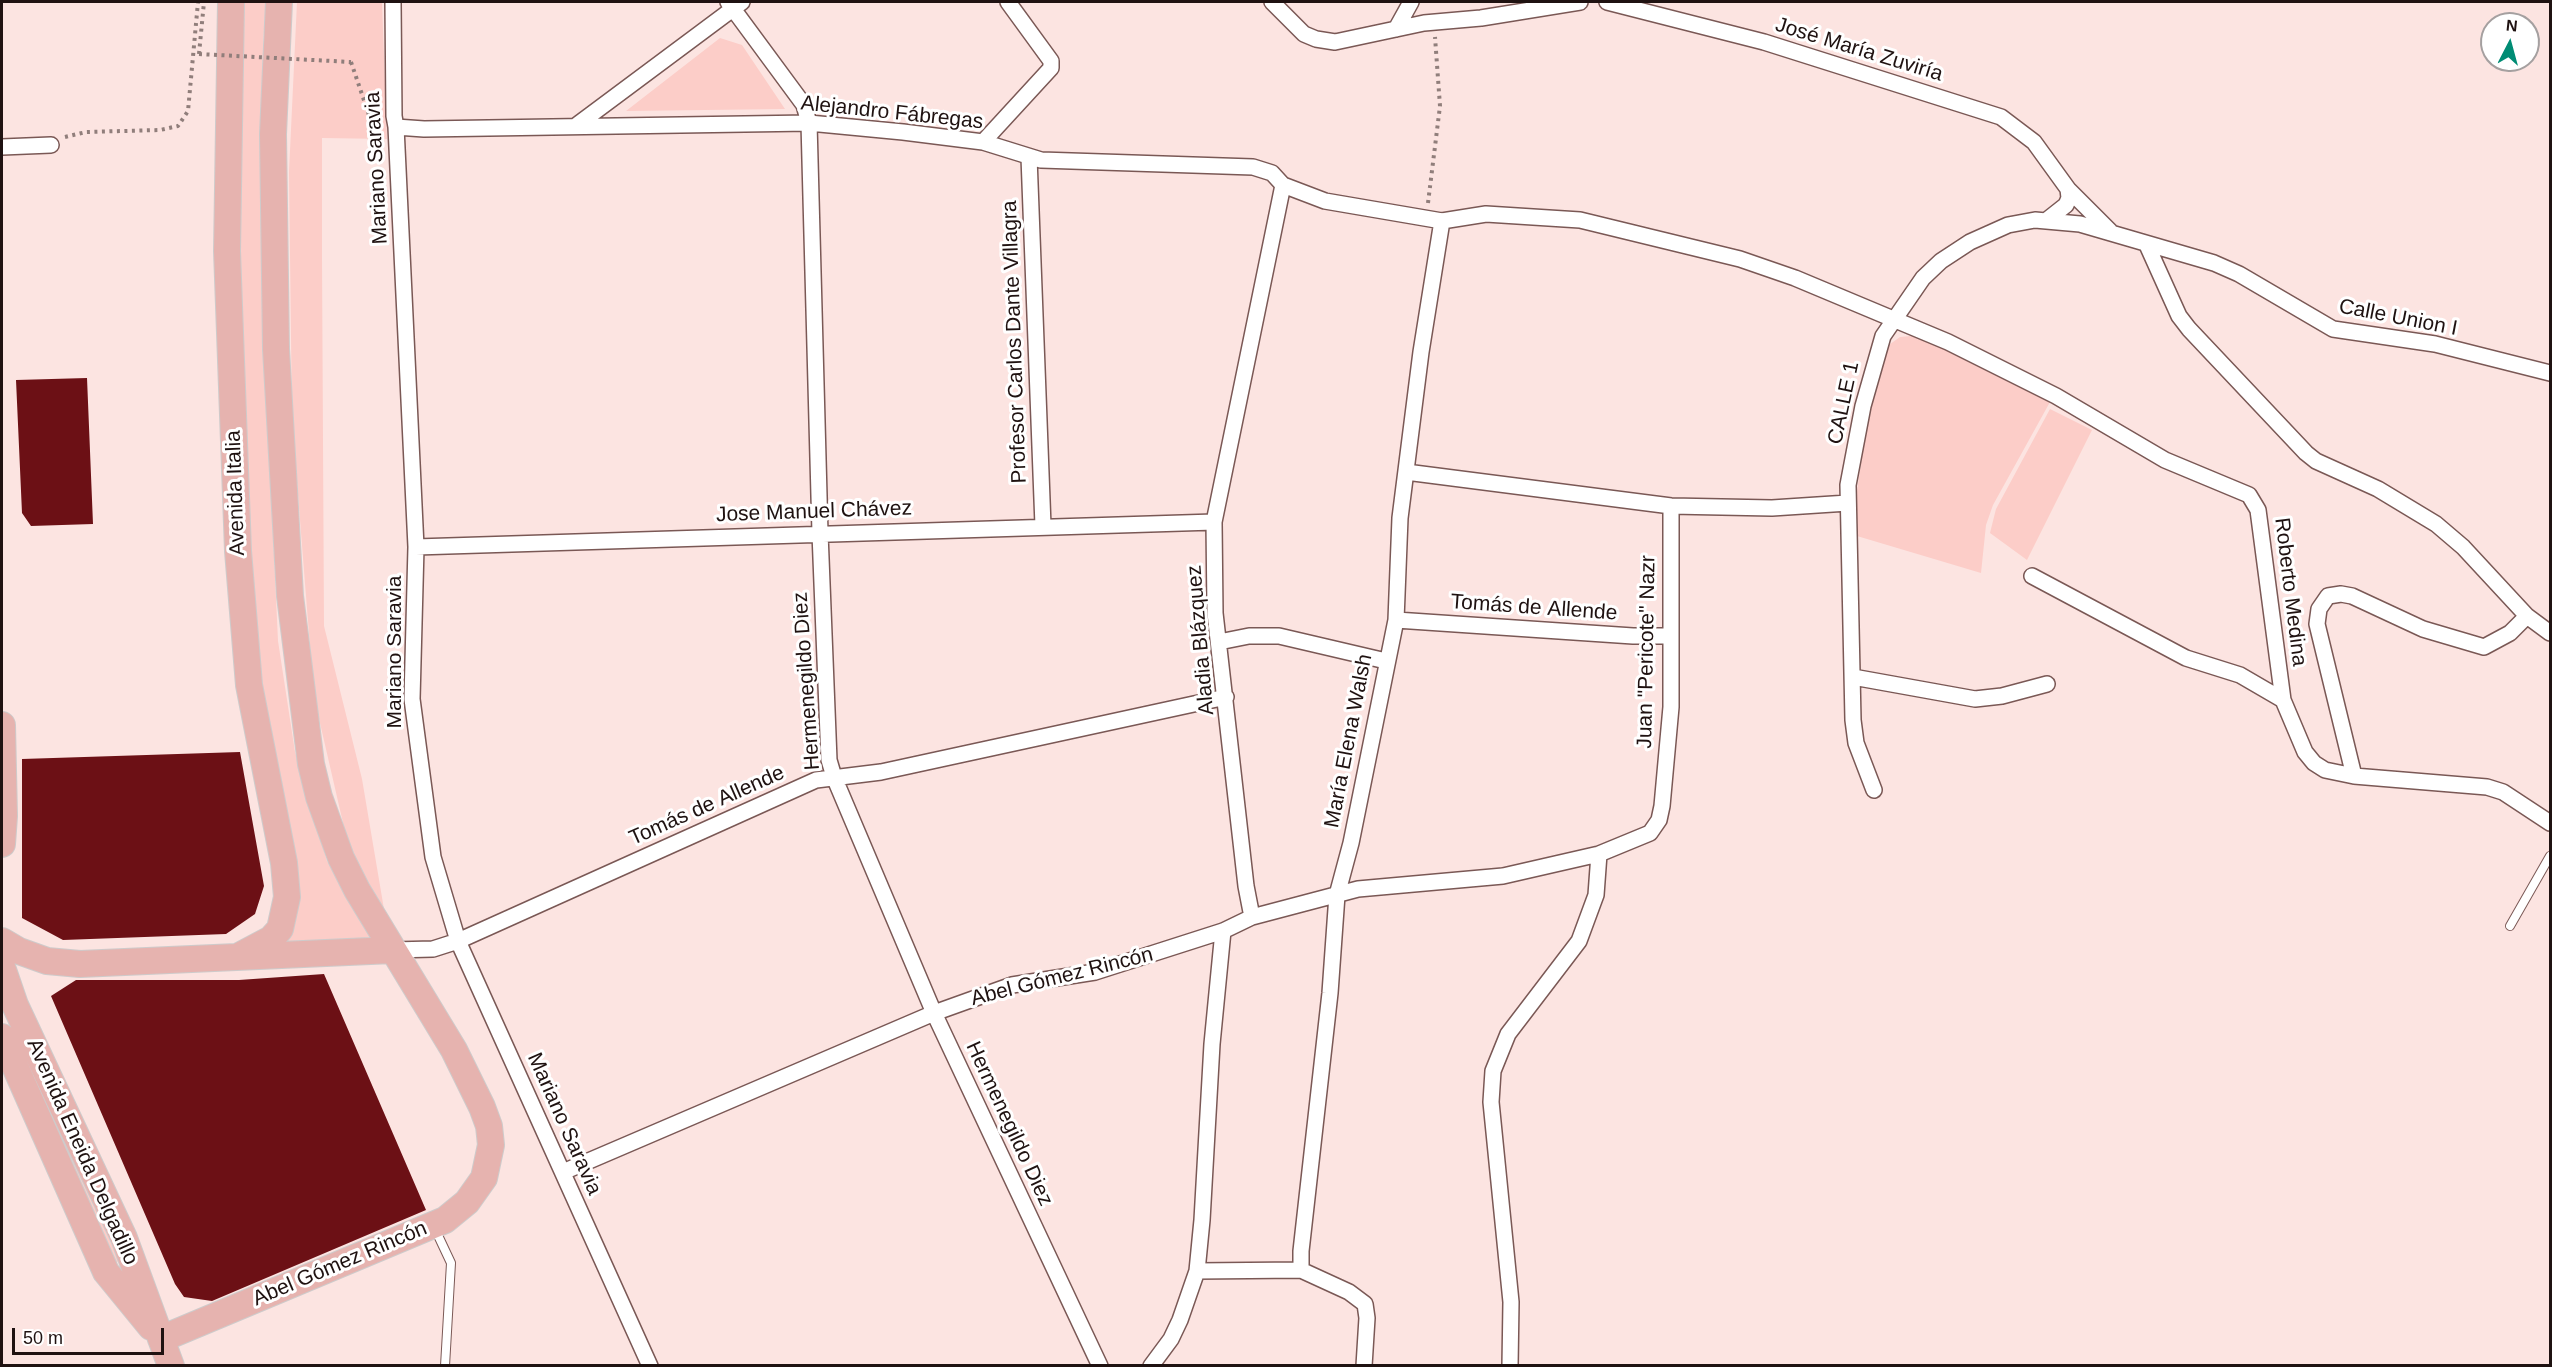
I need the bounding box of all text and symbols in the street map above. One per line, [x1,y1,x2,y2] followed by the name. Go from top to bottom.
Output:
[2480,12,2540,72] north arrow
[1772,13,1946,87] street label: José María Zuviría
[2505,17,2518,35] text: N
[360,91,394,245] street label: Mariano Saravia
[800,91,984,135] street label: Alejandro Fábregas
[997,200,1033,484] street label: Profesor Carlos Dante Villagra
[2337,294,2459,342] street label: Calle Union I
[1823,359,1865,447] street label: CALLE 1
[221,430,251,556] street label: Avenida Italia
[716,496,912,528] street label: Jose Manuel Chávez
[2268,516,2312,668] street label: Roberto Medina
[1633,555,1661,749] street label: Juan "Pericote" Nazr
[1182,564,1220,716] street label: Aladia Blázquez
[382,576,408,728] street label: Mariano Saravia
[1450,590,1618,626] street label: Tomás de Allende
[788,591,826,771] street label: Hermenegildo Diez
[1320,652,1378,830] street label: María Elena Walsh
[626,761,788,851] street label: Tomás de Allende
[968,942,1156,1012] street label: Abel Gómez Rincón
[21,1035,143,1269] street label: Avenida Eneida Delgadillo
[960,1038,1058,1210] street label: Hermenegildo Diez
[521,1049,607,1199] street label: Mariano Saravia
[249,1216,431,1312] street label: Abel Gómez Rincón
[15,1316,166,1354] scale bar
[23,1328,63,1348] text: 50 m

